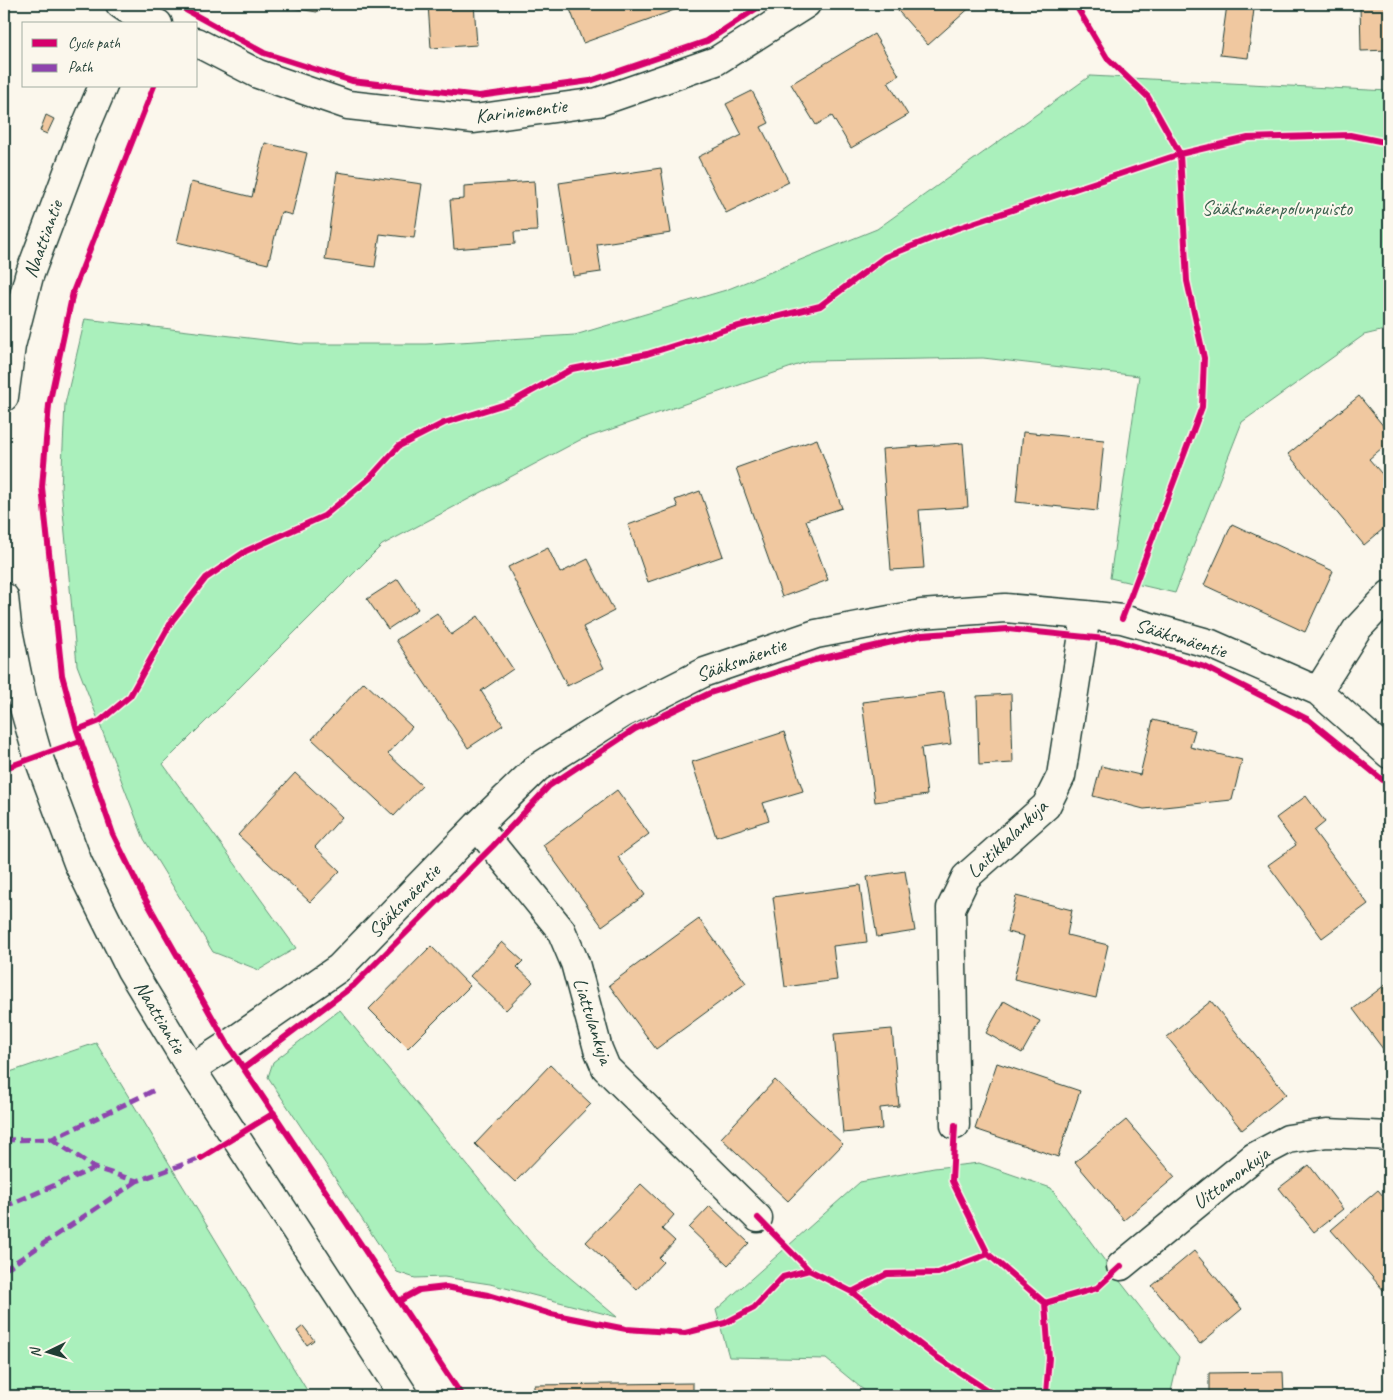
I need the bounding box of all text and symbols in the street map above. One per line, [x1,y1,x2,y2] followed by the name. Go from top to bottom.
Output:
[22,22,198,88] legend
[68,34,120,53] text: Cycle path
[68,58,94,77] text: Path
[474,93,569,129] street label: Kariniementie
[18,196,69,281] street label: Naattiantie
[1202,196,1353,221] park label: Sääksmäenpolunpuisto
[1133,612,1231,664] street label: Sääksmäentie
[693,632,791,688] street label: Sääksmäentie
[961,793,1053,884] street label: Laitikkalankuja
[362,858,447,943] street label: Sääksmäentie
[567,975,619,1069] street label: Liattulankuja
[129,976,192,1059] street label: Naattiantie
[1188,1140,1276,1215] street label: Uittamonkuja
[22,1328,72,1378] north arrow
[26,1346,44,1358] text: N

